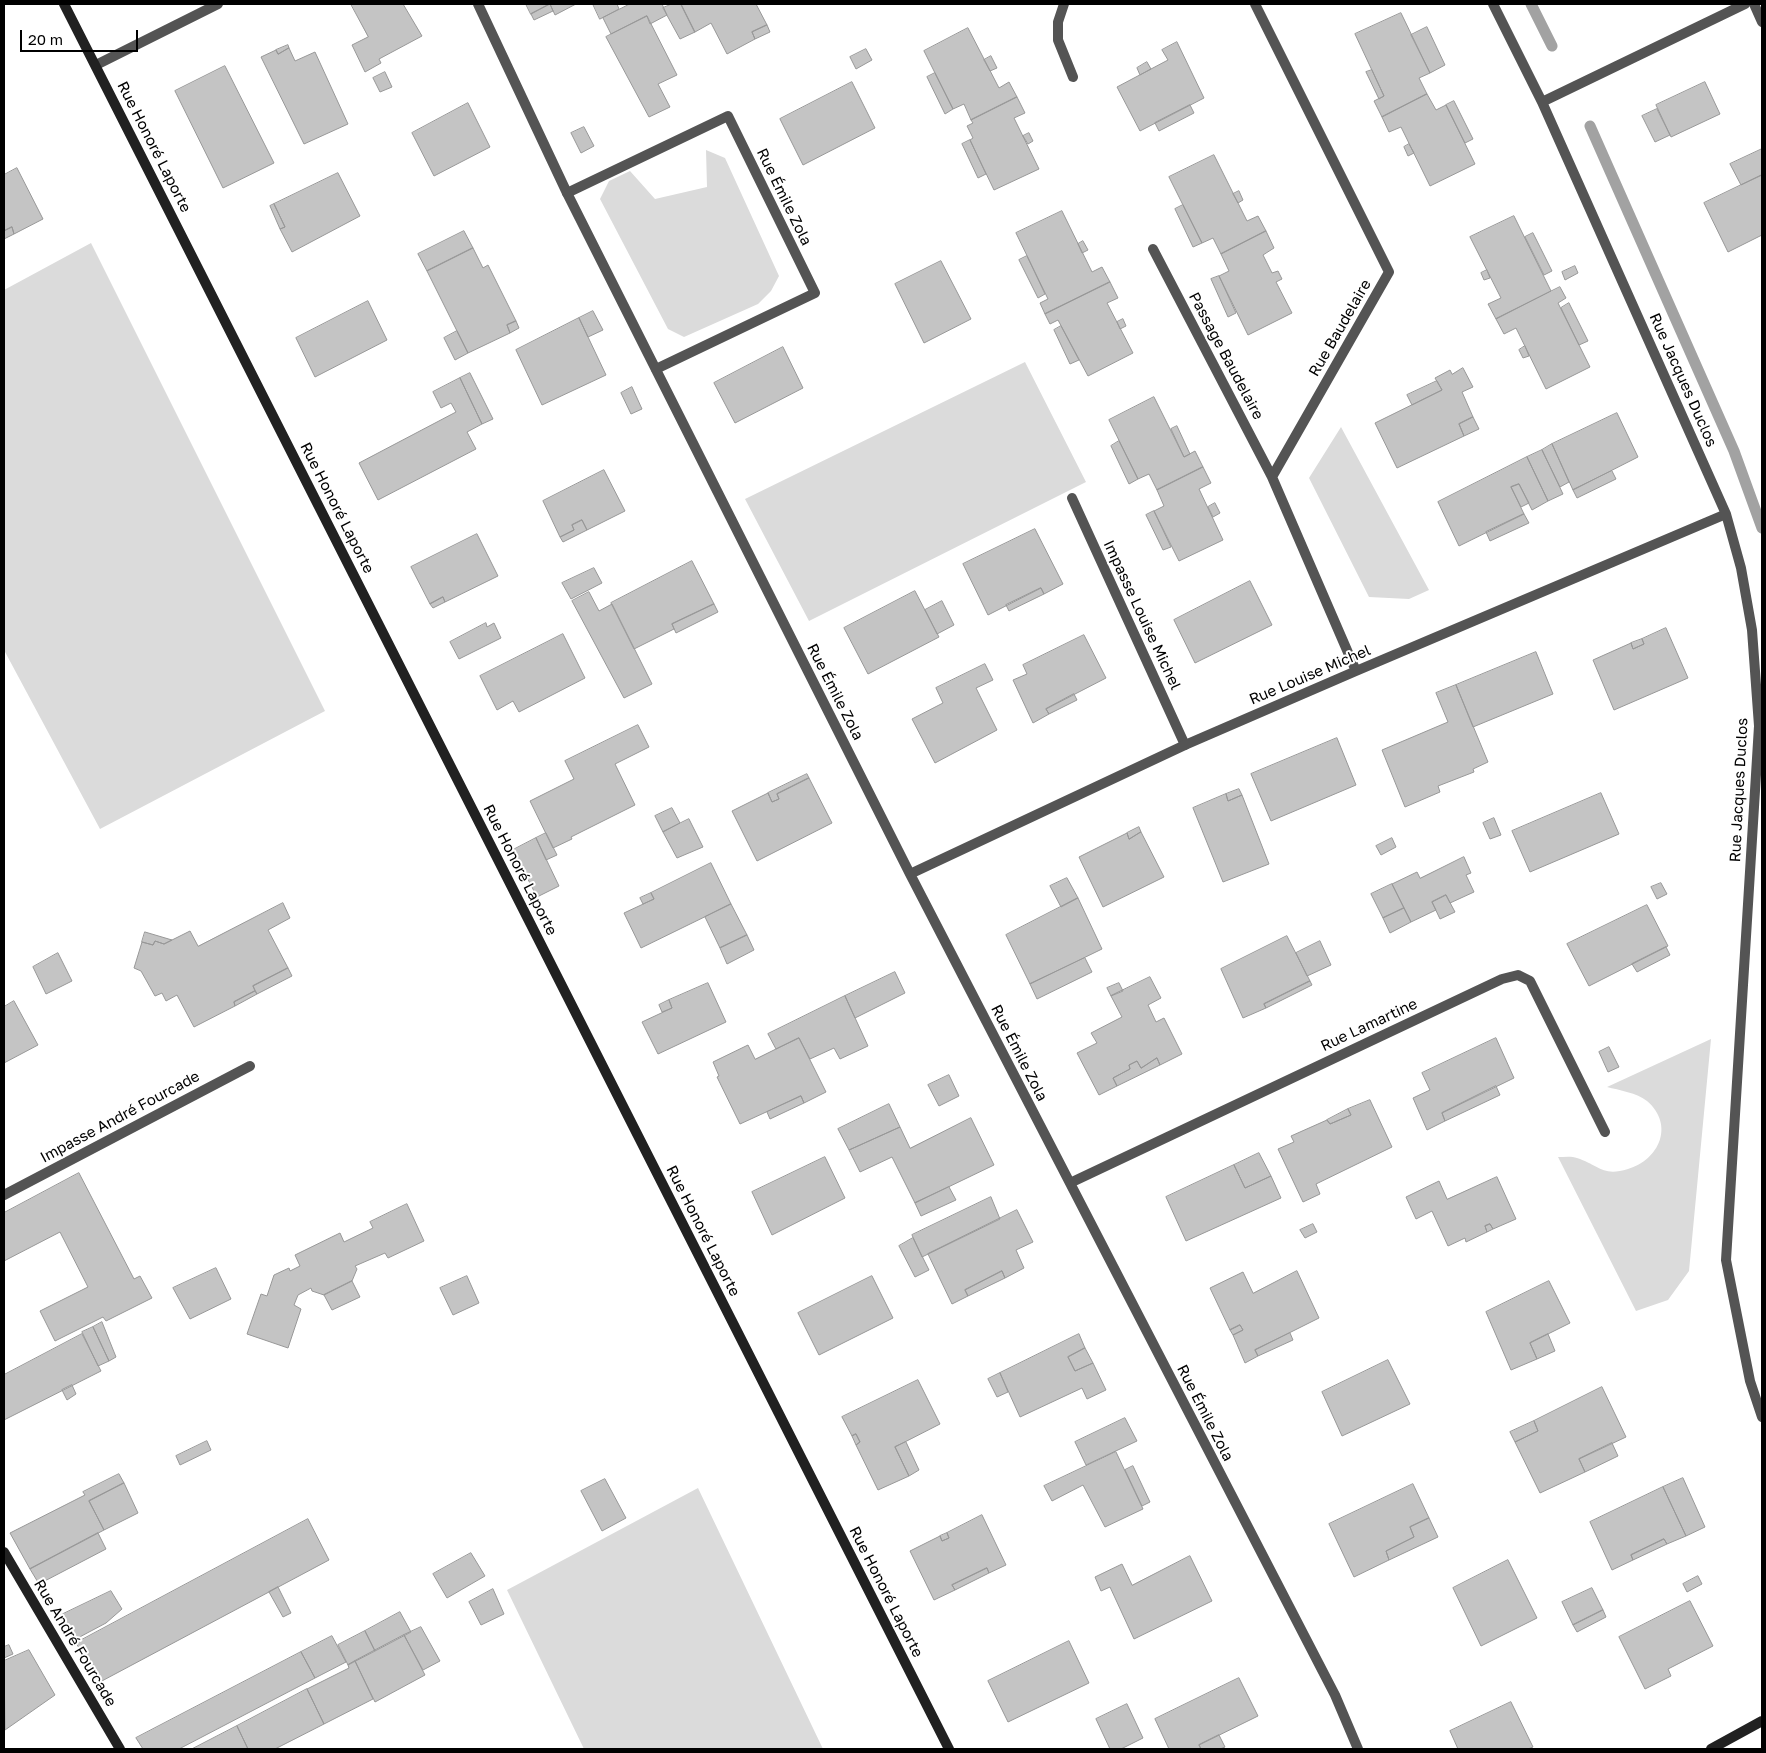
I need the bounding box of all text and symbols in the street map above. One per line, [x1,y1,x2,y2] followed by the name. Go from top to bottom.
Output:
[22,20,140,52] scale bar
[28,30,63,48] text: 20 m
[113,79,195,215] street label: Rue Honoré Laporte
[753,145,815,249] street label: Rue Émile Zola
[1305,276,1375,380] street label: Rue Baudelaire
[1185,289,1267,423] street label: Passage Baudelaire
[1645,310,1721,450] street label: Rue Jacques Duclos
[296,440,378,576] street label: Rue Honoré Laporte
[1099,537,1185,693] street label: Impasse Louise Michel
[803,641,867,743] street label: Rue Émile Zola
[1247,641,1373,709] street label: Rue Louise Michel
[1726,717,1752,863] street label: Rue Jacques Duclos
[479,802,561,938] street label: Rue Honoré Laporte
[1318,995,1420,1055] street label: Rue Lamartine
[987,1002,1051,1104] street label: Rue Émile Zola
[37,1067,203,1167] street label: Impasse André Fourcade
[662,1163,744,1299] street label: Rue Honoré Laporte
[1173,1362,1237,1464] street label: Rue Émile Zola
[845,1524,927,1660] street label: Rue Honoré Laporte
[30,1576,120,1710] street label: Rue André Fourcade

